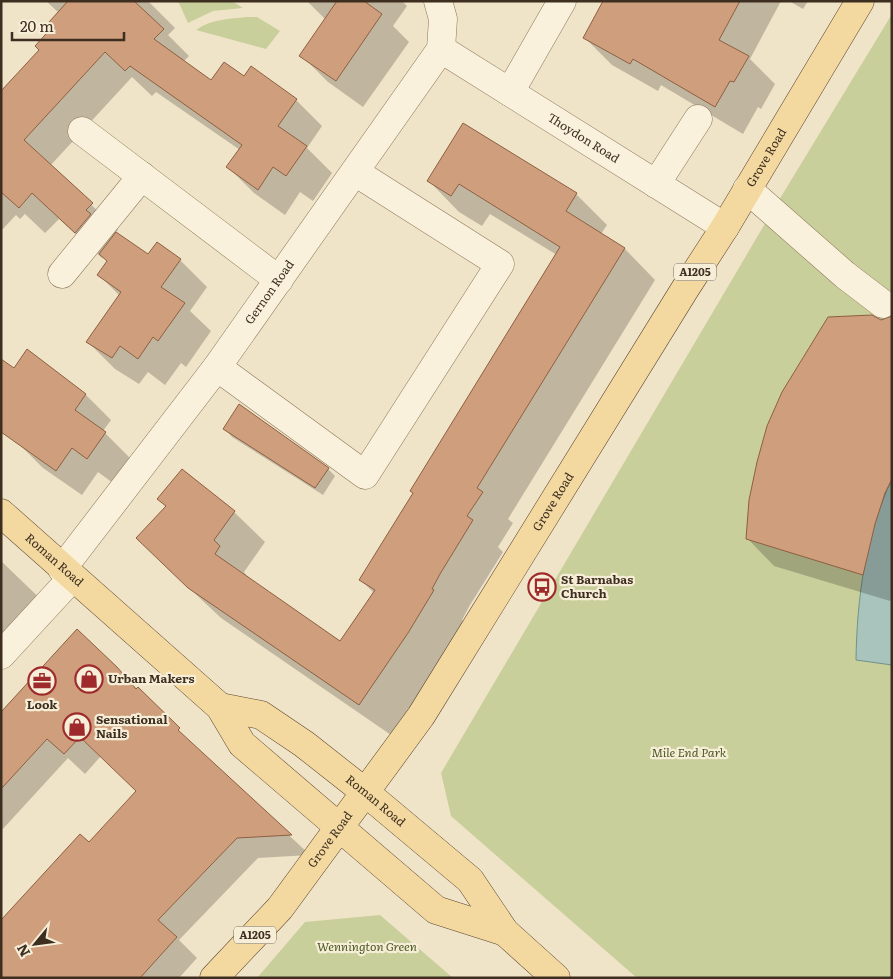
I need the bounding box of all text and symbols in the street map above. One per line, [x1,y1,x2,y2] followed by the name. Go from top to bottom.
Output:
[12,10,125,42] scale bar
[20,14,54,37] text: 20 m
[544,108,624,167] street label: Thoydon Road
[741,124,791,190] street label: Grove Road
[240,255,298,328] street label: Gernon Road
[674,264,716,280] road number: A1205
[527,468,578,534] street label: Grove Road
[22,528,88,591] street label: Roman Road
[561,570,633,602] place label: St Barnabas Church
[527,572,557,602] bus stop icon: St Barnabas Church
[74,664,104,694] shop icon: Urban Makers
[27,666,57,696] office icon: Look
[108,669,194,687] place label: Urban Makers
[27,695,58,713] place label: Look
[96,710,168,742] place label: Sensational Nails
[62,712,92,742] shop icon: Sensational Nails
[652,743,727,761] park label: Mile End Park
[342,770,410,831] street label: Roman Road
[303,807,357,871] street label: Grove Road
[10,919,60,969] north arrow
[234,926,276,944] road number: A1205
[317,937,417,955] park label: Wennington Green
[11,941,34,961] text: N

